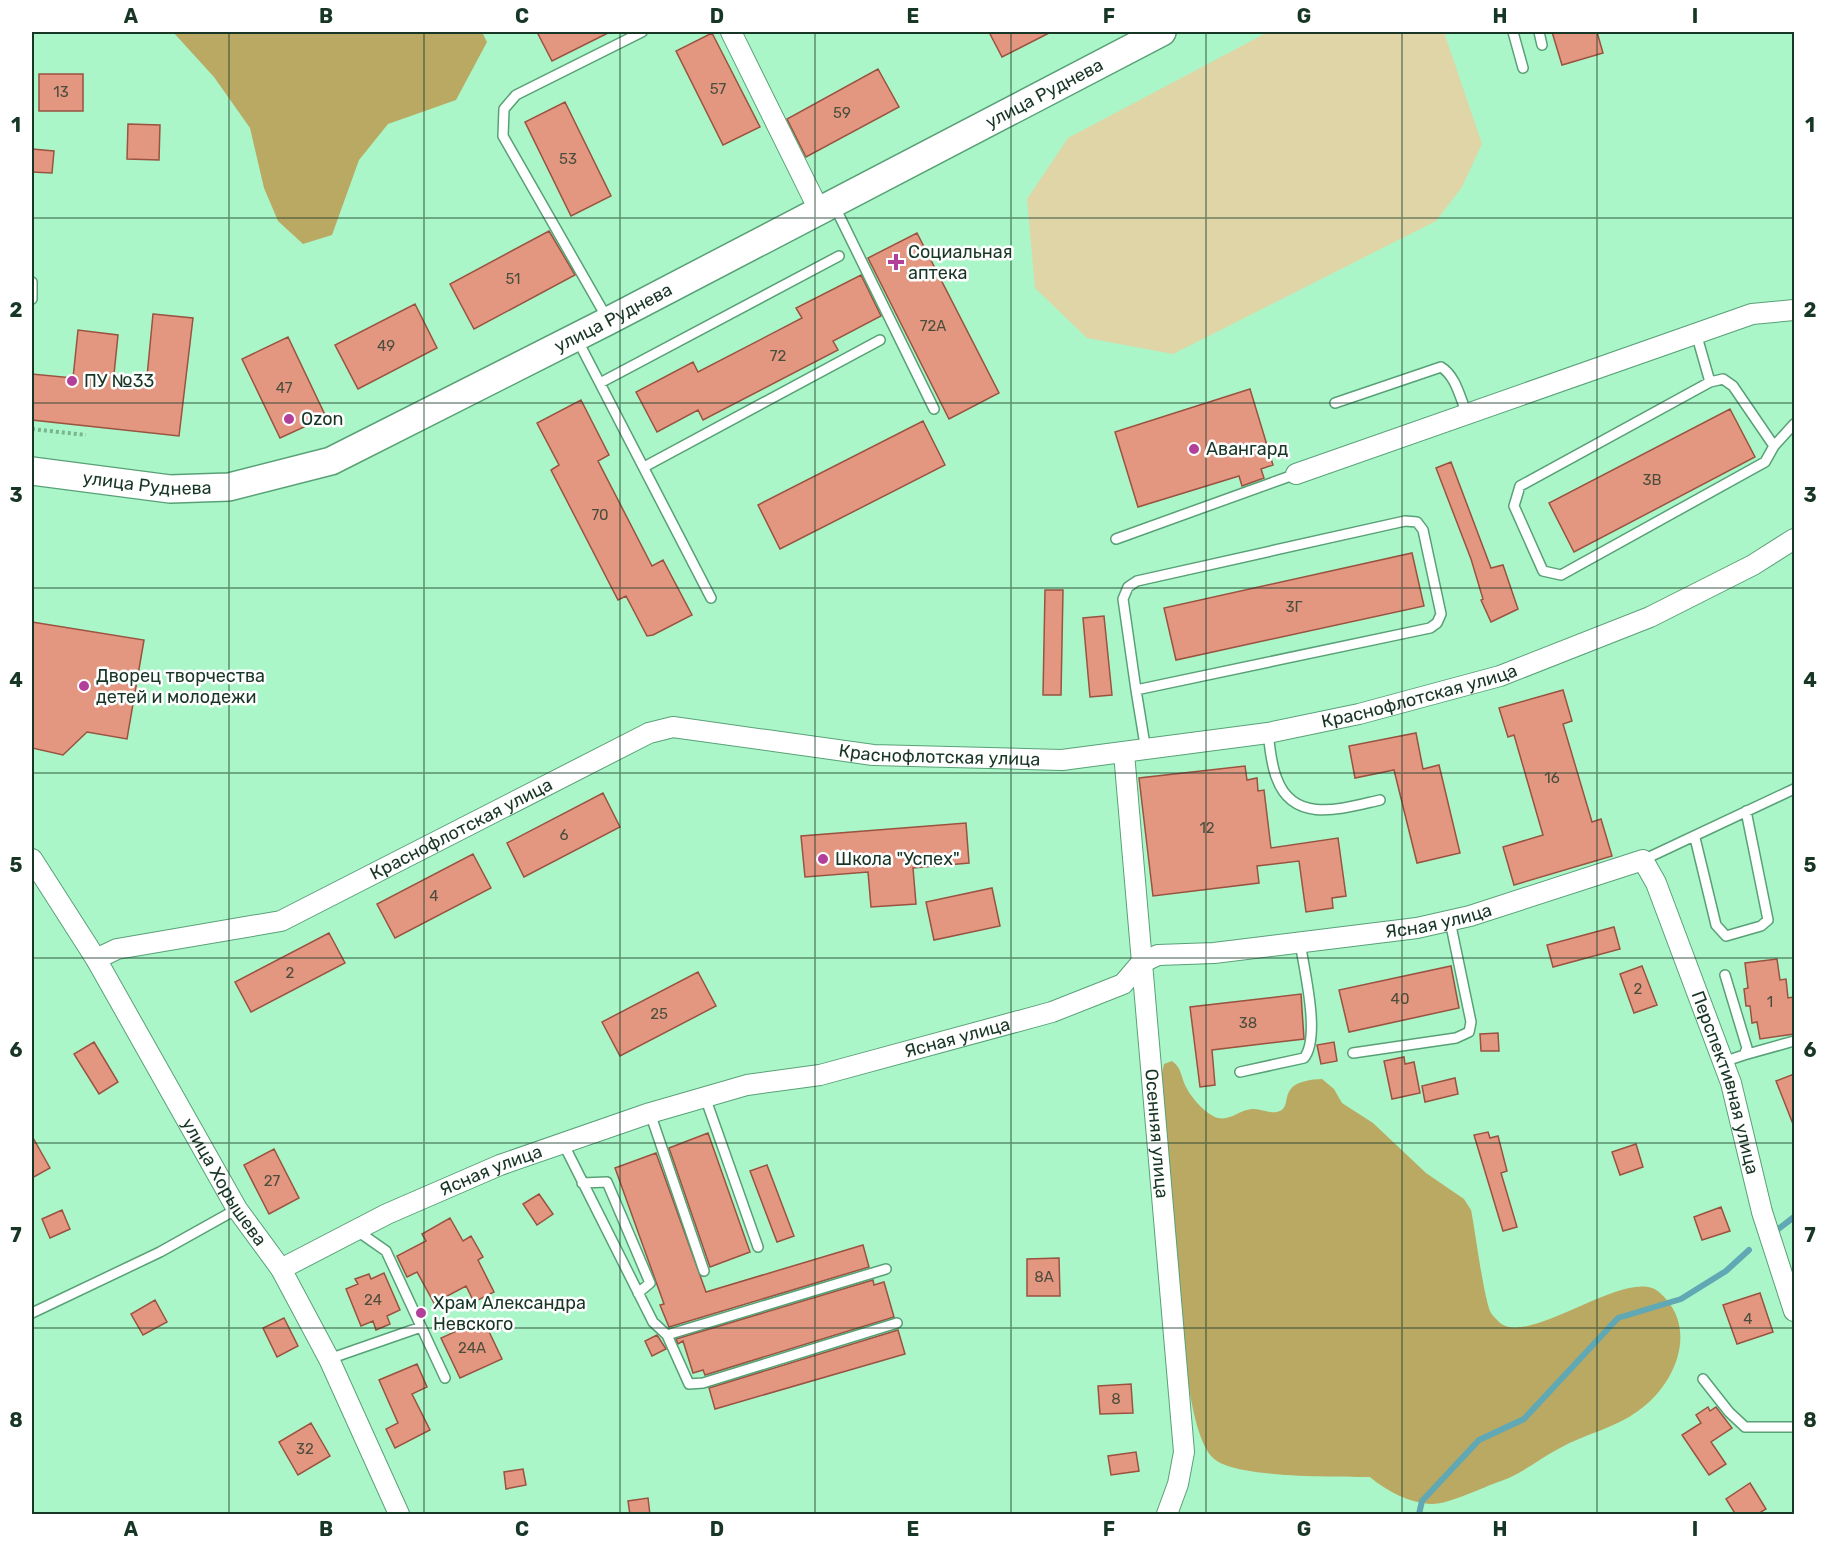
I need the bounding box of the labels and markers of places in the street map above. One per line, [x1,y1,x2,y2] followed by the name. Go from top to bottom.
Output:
[908,241,1013,284] place label: Социальная аптека
[889,255,903,269] marker: Социальная аптека
[84,370,154,392] place label: ПУ №33
[65,374,79,388] marker: ПУ №33
[301,408,343,430] place label: Ozon
[282,412,296,426] marker: Ozon
[1206,438,1288,460] place label: Авангард
[1187,442,1201,456] marker: Авангард
[96,665,265,708] place label: Дворец творчества детей и молодежи
[77,679,91,693] marker: Дворец творчества детей и молодежи
[835,848,960,870] place label: Школа "Успех"
[816,852,830,866] marker: Школа "Успех"
[433,1292,586,1335] place label: Храм Александра Невского
[414,1306,428,1320] marker: Храм Александра Невского

